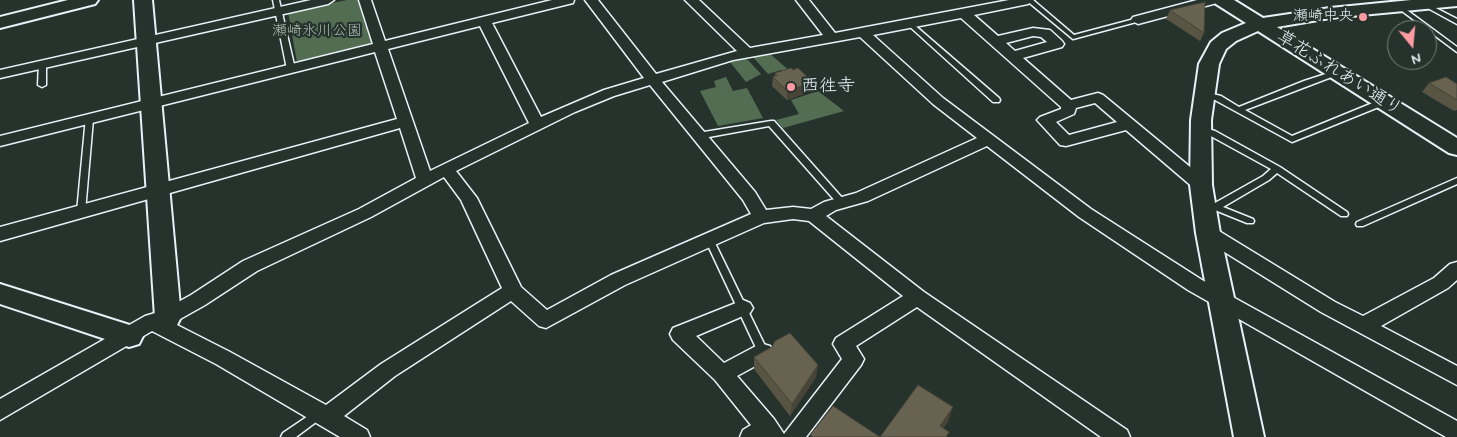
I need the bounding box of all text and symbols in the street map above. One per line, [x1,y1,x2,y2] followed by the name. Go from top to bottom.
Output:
[1293,8,1353,26] place label: 瀬崎中央
[1357,11,1369,23] marker: 瀬崎中央
[1387,20,1437,70] north arrow
[272,23,362,41] park label: 瀬崎氷川公園
[1272,27,1406,121] street label: 草花ふれあい通り
[1409,48,1423,68] text: N
[801,76,855,98] place label: 西徃寺
[785,81,797,93] marker: 西徃寺

